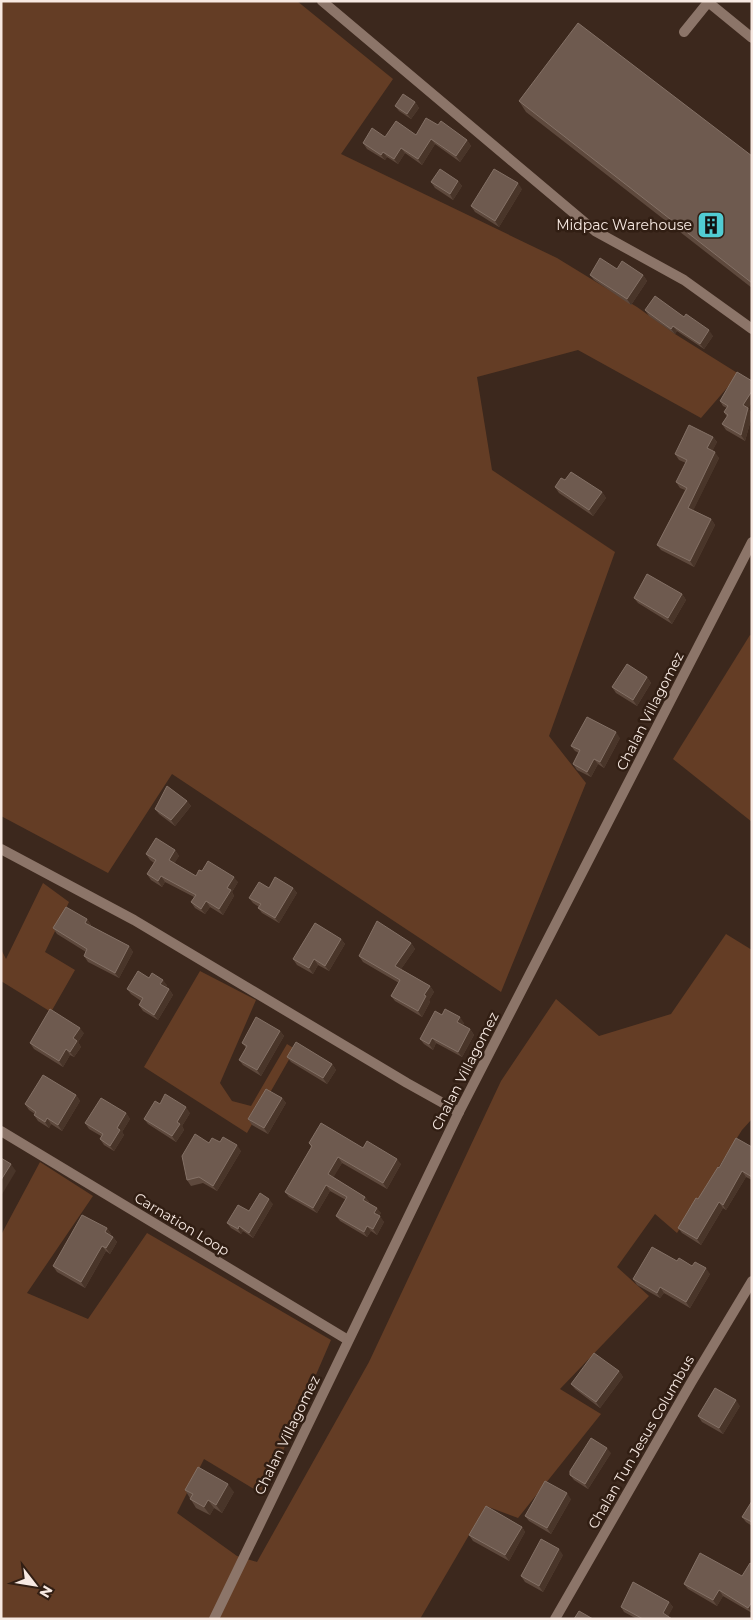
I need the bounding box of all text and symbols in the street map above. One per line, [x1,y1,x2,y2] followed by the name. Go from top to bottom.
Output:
[696,210,726,240] building icon: Midpac Warehouse
[556,216,692,234] place label: Midpac Warehouse
[612,649,688,773] street label: Chalan Villagomez
[427,1009,503,1133] street label: Chalan Villagomez
[131,1189,233,1259] street label: Carnation Loop
[584,1352,698,1532] street label: Chalan Tun Jesus Columbus
[250,1372,324,1498] street label: Chalan Villagomez
[10,1560,60,1610] north arrow
[36,1582,57,1601] text: N

